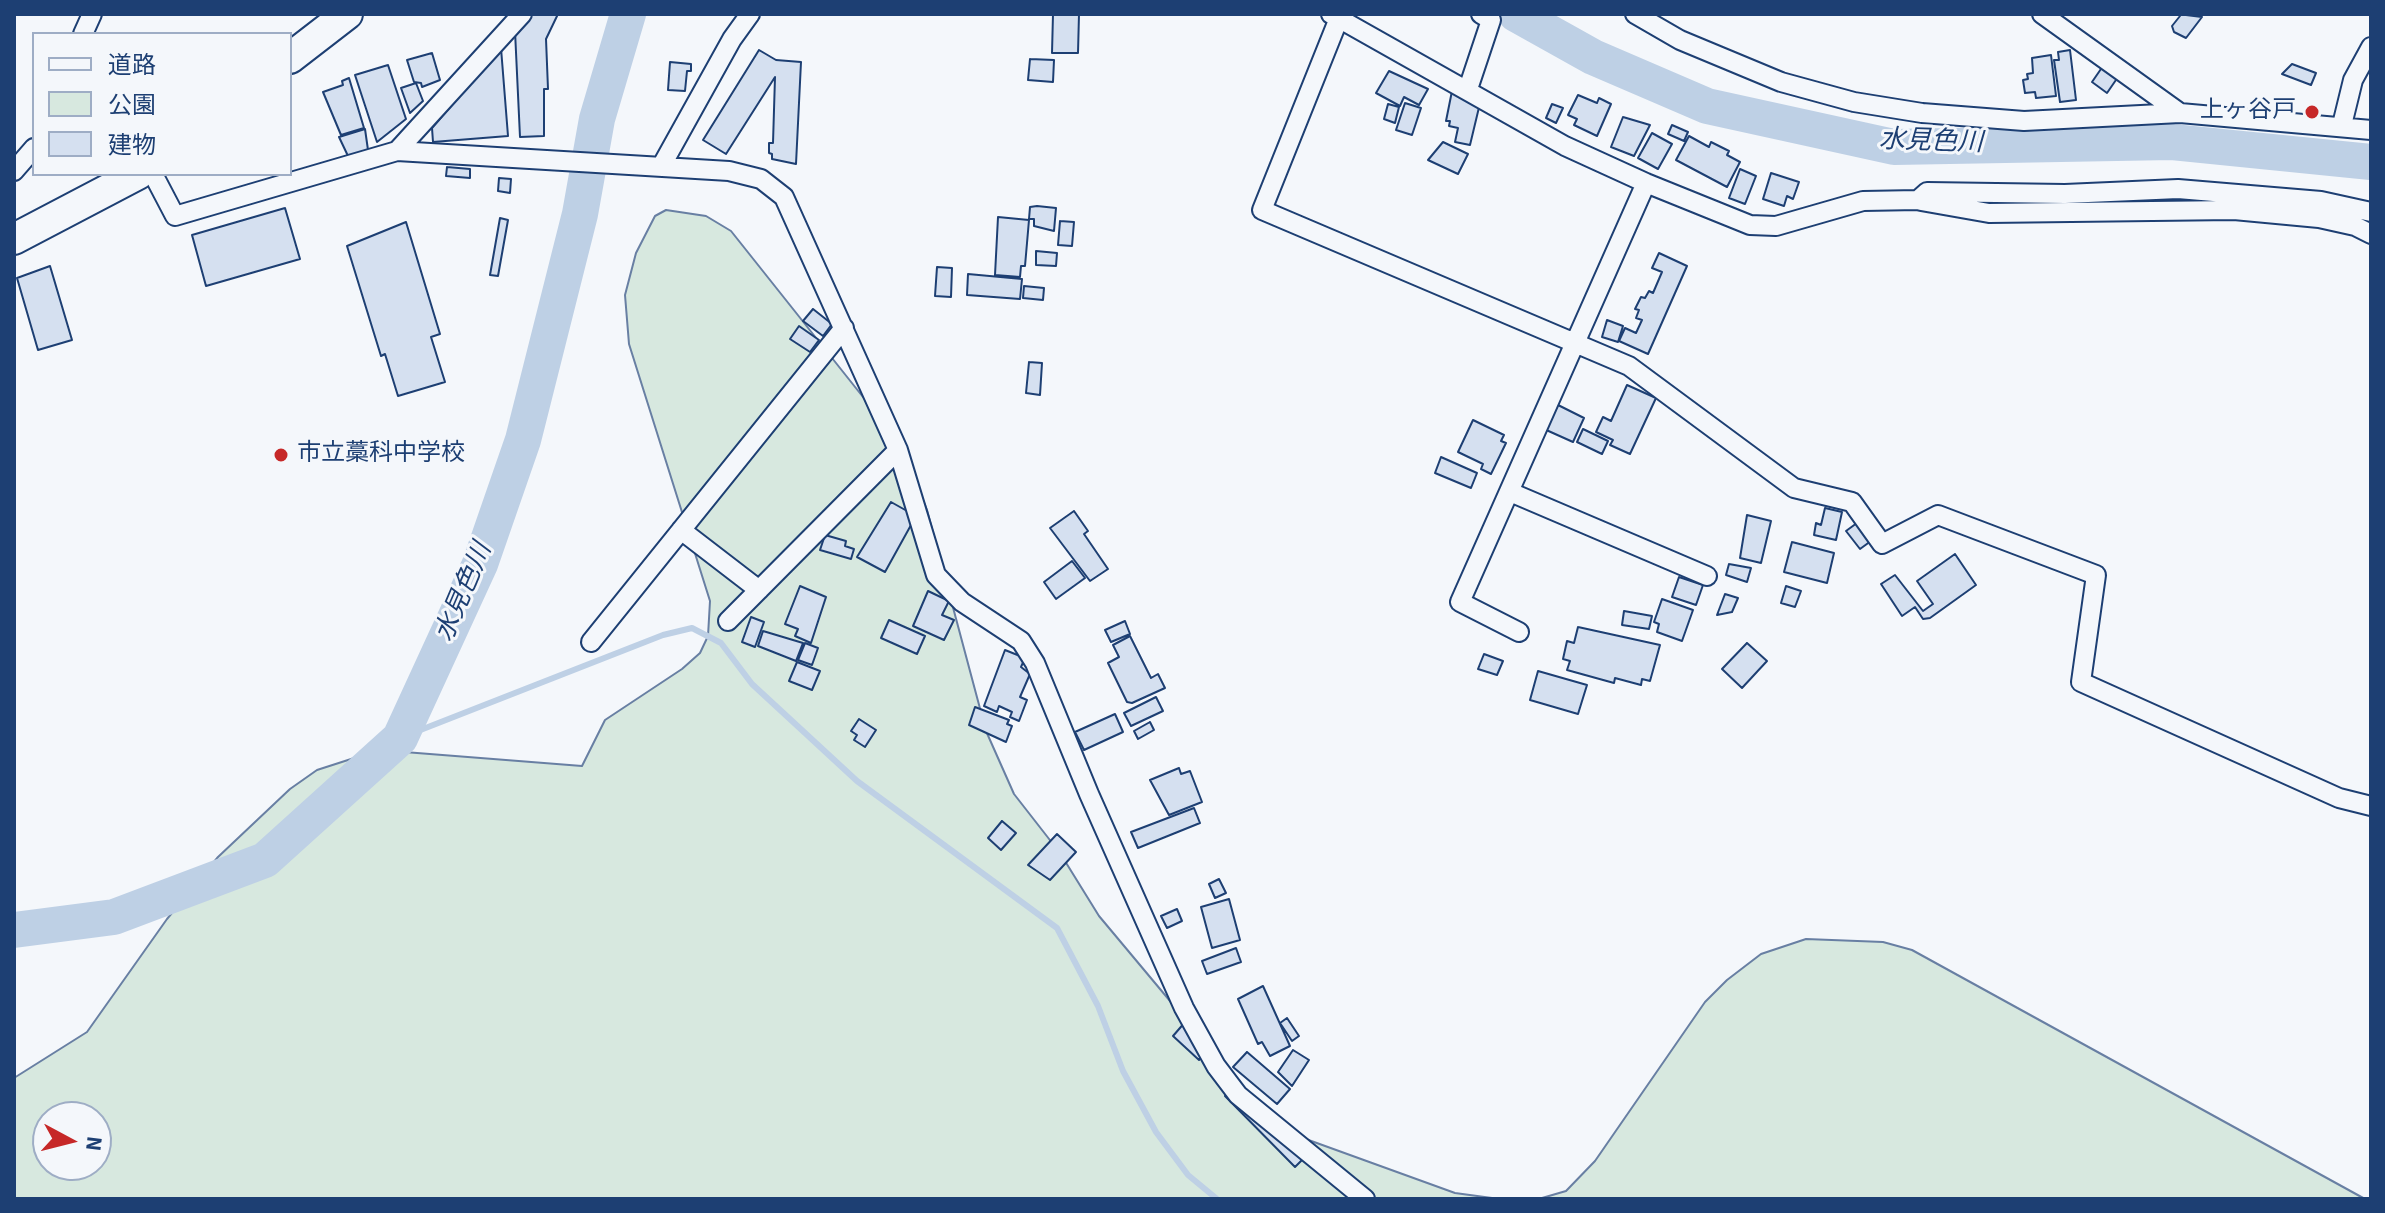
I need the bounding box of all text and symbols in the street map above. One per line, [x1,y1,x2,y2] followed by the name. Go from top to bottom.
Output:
[32,32,292,176] legend
[108,48,156,83] text: 道路
[108,88,156,123] text: 公園
[2200,98,2296,126] place label: 上ヶ谷戸
[2303,103,2321,121] marker: 上ヶ谷戸
[1878,126,1984,160] water label: 水見色川
[108,128,156,163] text: 建物
[297,441,465,469] place label: 市立藁科中学校
[272,446,290,464] marker: 市立藁科中学校
[430,539,500,647] water label: 水見色川
[32,1101,112,1181] north arrow
[77,1134,111,1153] text: N

